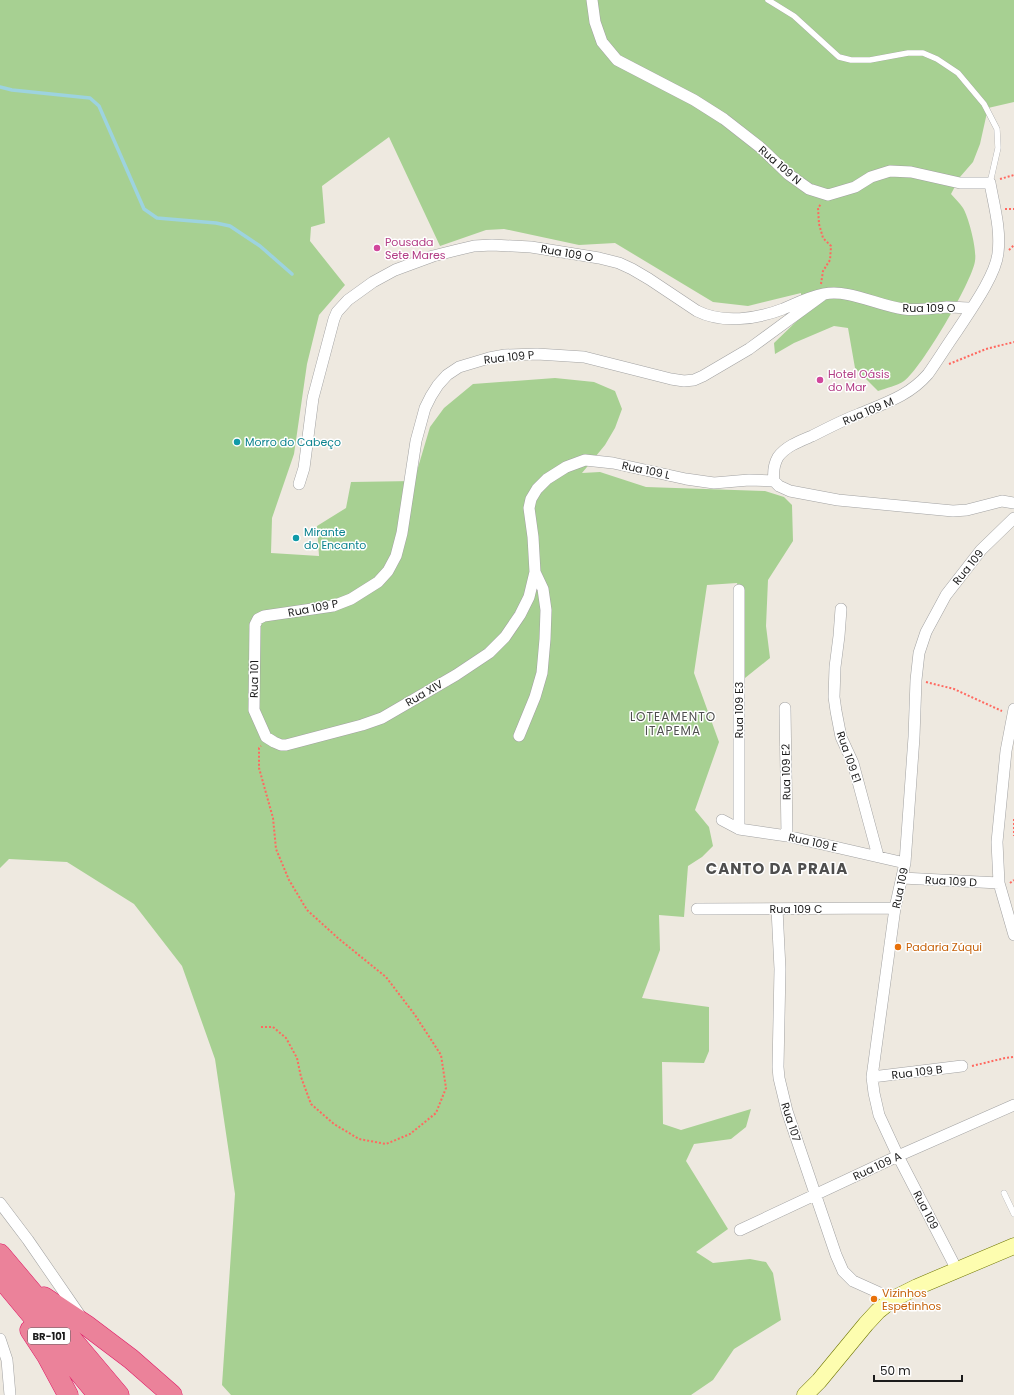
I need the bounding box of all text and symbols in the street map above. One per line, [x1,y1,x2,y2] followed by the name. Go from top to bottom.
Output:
[755,142,805,188] street label: Rua 109 N
[385,234,446,263] place label: Pousada Sete Mares
[539,241,595,266] street label: Rua 109 O
[372,243,382,253] marker: Pousada Sete Mares
[902,300,956,316] street label: Rua 109 O
[483,346,535,368] street label: Rua 109 P
[828,366,890,395] place label: Hotel Oásis do Mar
[815,375,825,385] marker: Hotel Oásis do Mar
[840,393,896,429] street label: Rua 109 M
[245,434,341,450] place label: Morro do Cabeço
[232,437,242,447] marker: Morro do Cabeço
[620,457,672,483] street label: Rua 109 L
[304,524,366,553] place label: Mirante do Encanto
[291,533,301,543] marker: Mirante do Encanto
[949,546,987,588] street label: Rua 109
[287,595,339,621] street label: Rua 109 P
[246,660,262,698] street label: Rua 101
[402,676,446,710] street label: Rua XIV
[731,682,747,738] street label: Rua 109 E3
[630,708,716,739] district label: LOTEAMENTO ITAPEMA
[833,729,865,785] street label: Rua 109 E1
[778,744,794,800] street label: Rua 109 E2
[787,829,839,855] street label: Rua 109 E
[706,858,848,879] district label: CANTO DA PRAIA
[888,866,912,910] street label: Rua 109
[925,872,978,890] street label: Rua 109 D
[770,901,822,917] street label: Rua 109 C
[906,939,982,955] place label: Padaria Zúqui
[893,942,903,952] marker: Padaria Zúqui
[891,1061,944,1083] street label: Rua 109 B
[777,1100,805,1144] street label: Rua 107
[850,1148,904,1184] street label: Rua 109 A
[909,1188,943,1232] street label: Rua 109
[882,1285,941,1314] place label: Vizinhos Espetinhos
[869,1294,879,1304] marker: Vizinhos Espetinhos
[28,1328,70,1344] road number: BR-101
[874,1357,962,1383] scale bar
[880,1362,911,1379] text: 50 m

